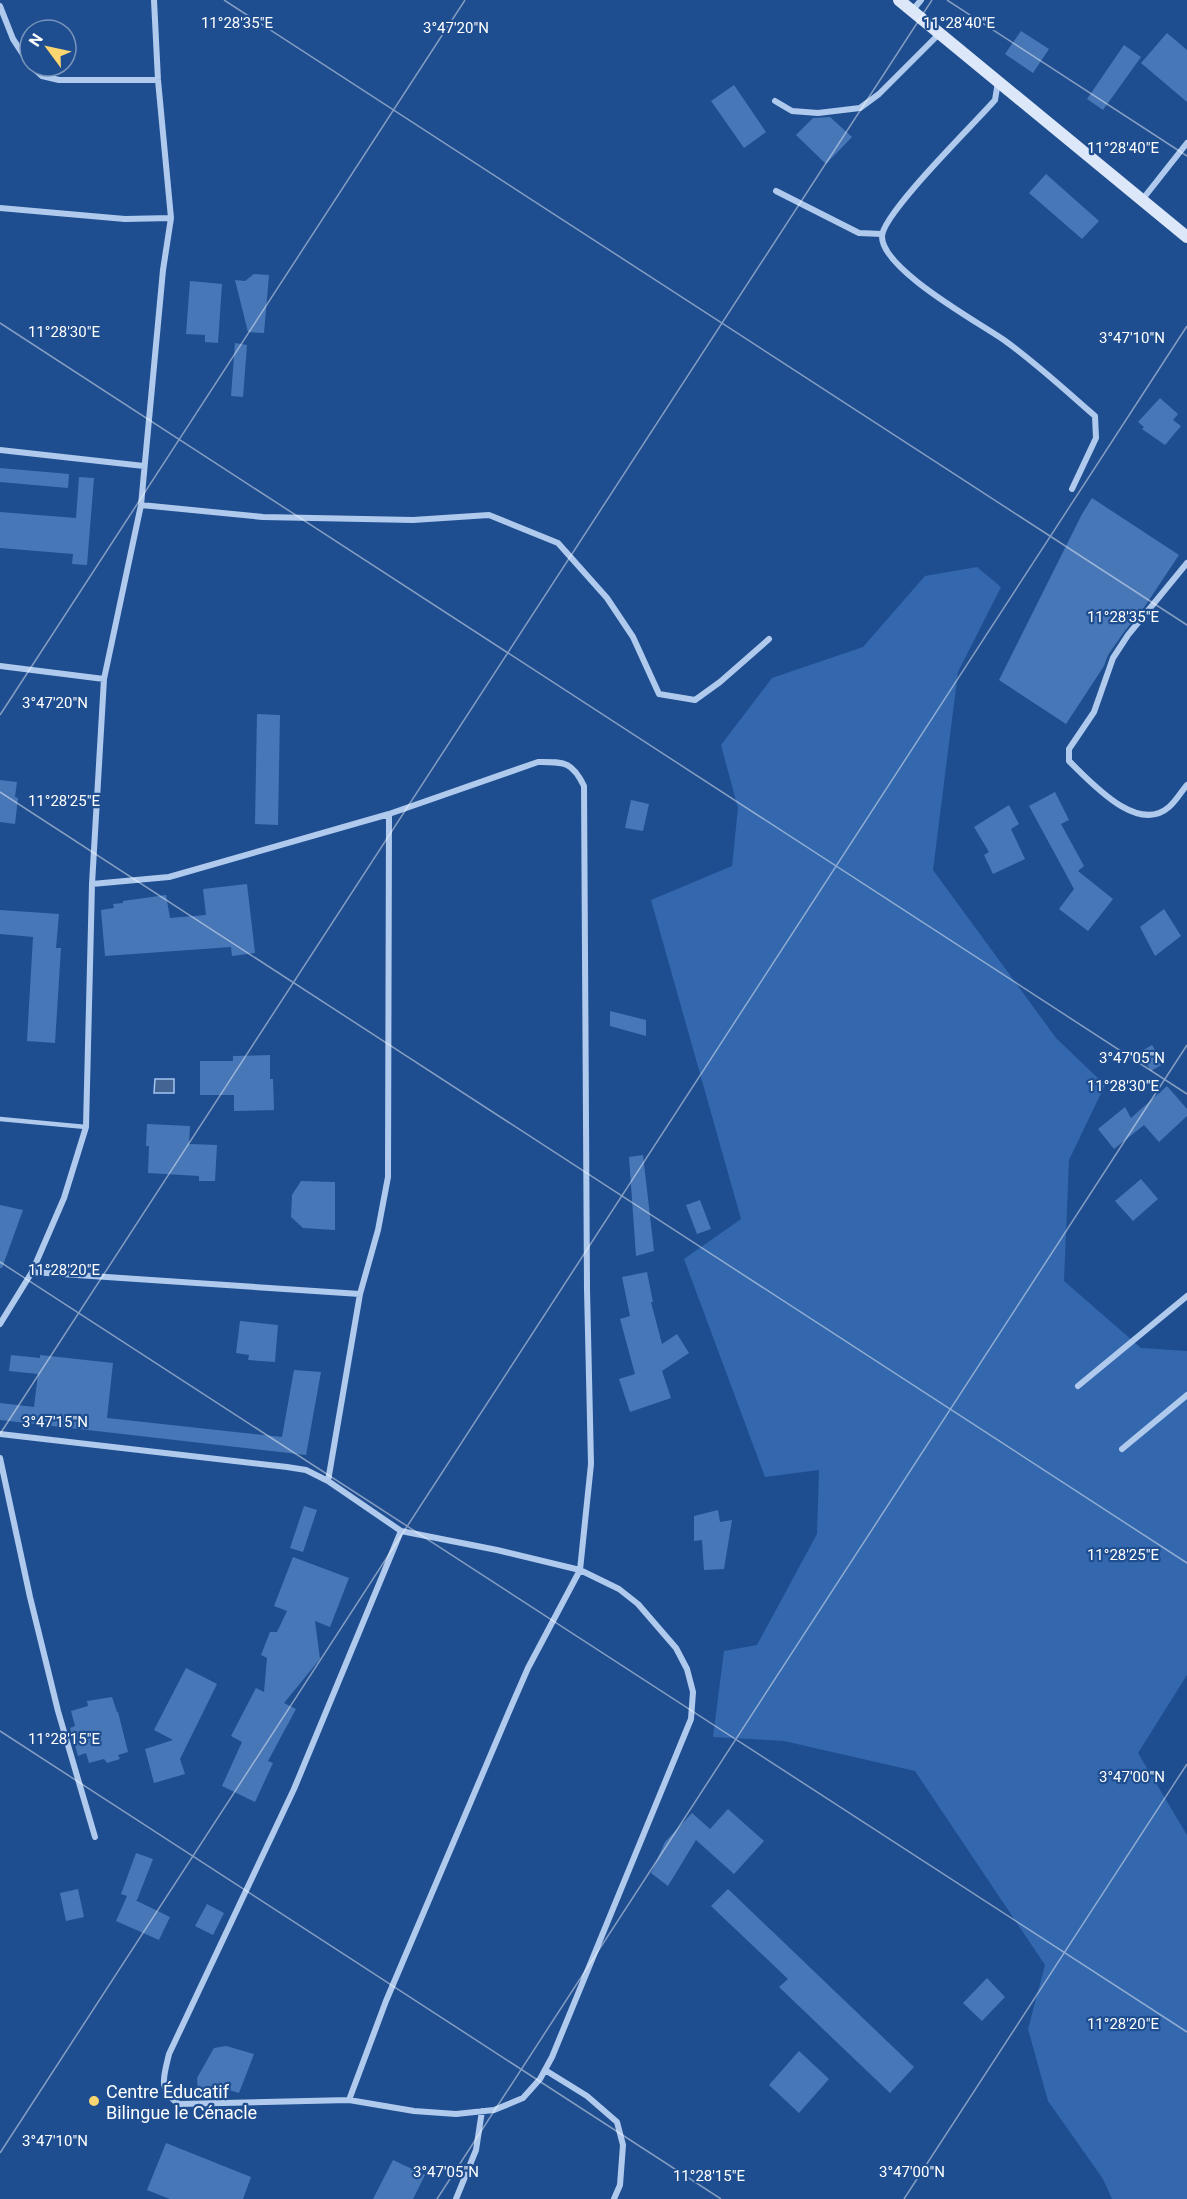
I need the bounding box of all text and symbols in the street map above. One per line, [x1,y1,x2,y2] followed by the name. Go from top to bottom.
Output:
[201,14,274,32] text: 11°28'35"E
[923,14,996,32] text: 11°28'40"E
[18,18,78,78] north arrow
[423,19,489,37] text: 3°47'20"N
[25,30,47,50] text: N
[1087,139,1160,157] text: 11°28'40"E
[28,323,101,341] text: 11°28'30"E
[1099,329,1165,347] text: 3°47'10"N
[1087,608,1160,626] text: 11°28'35"E
[22,694,88,712] text: 3°47'20"N
[28,792,101,810] text: 11°28'25"E
[1099,1049,1165,1067] text: 3°47'05"N
[1087,1077,1160,1095] text: 11°28'30"E
[28,1261,101,1279] text: 11°28'20"E
[22,1413,88,1431] text: 3°47'15"N
[1087,1546,1160,1564] text: 11°28'25"E
[28,1730,101,1748] text: 11°28'15"E
[1099,1768,1165,1786] text: 3°47'00"N
[1087,2015,1160,2033] text: 11°28'20"E
[106,2081,257,2123] place label: Centre Éducatif Bilingue le Cénacle
[87,2094,101,2108] marker: Centre Éducatif Bilingue le Cénacle
[22,2132,88,2150] text: 3°47'10"N
[413,2163,479,2181] text: 3°47'05"N
[879,2163,945,2181] text: 3°47'00"N
[673,2167,746,2185] text: 11°28'15"E

